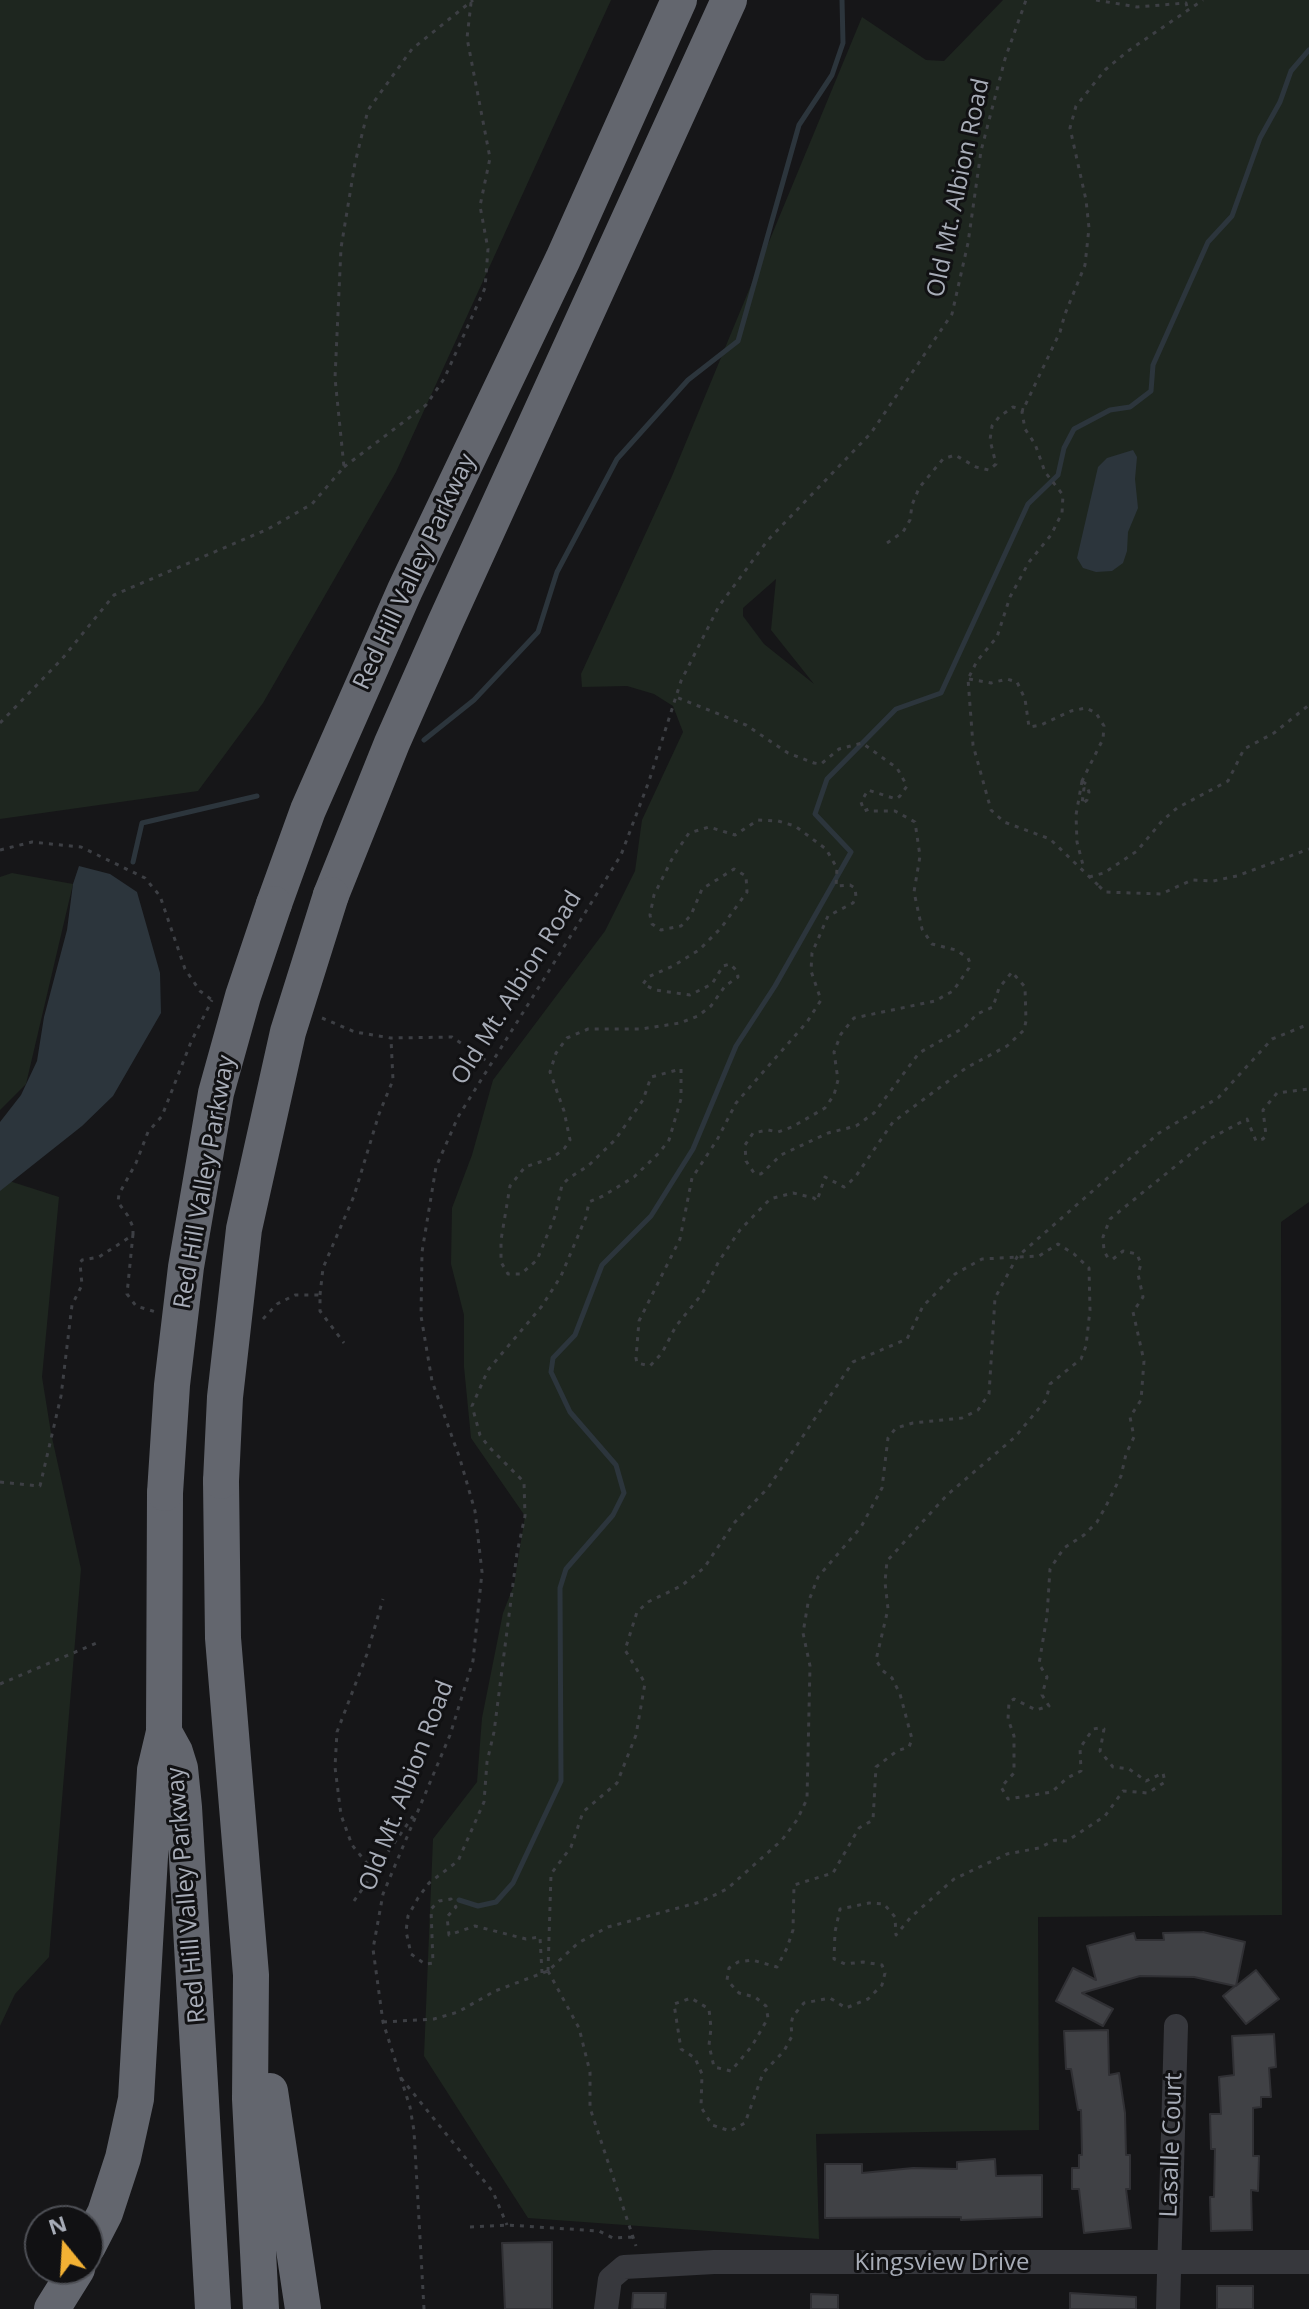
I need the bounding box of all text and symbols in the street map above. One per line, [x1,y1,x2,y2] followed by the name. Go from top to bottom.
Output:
[922,76,996,300] street label: Old Mt. Albion Road
[348,449,482,695] street label: Red Hill Valley Parkway
[446,886,588,1090] street label: Old Mt. Albion Road
[169,1053,241,1311] street label: Red Hill Valley Parkway
[354,1677,460,1895] street label: Old Mt. Albion Road
[161,1766,213,2024] street label: Red Hill Valley Parkway
[1155,2072,1189,2218] street label: Lasalle Court
[24,2205,104,2285] north arrow
[44,2207,70,2241] text: N
[854,2249,1030,2277] street label: Kingsview Drive

